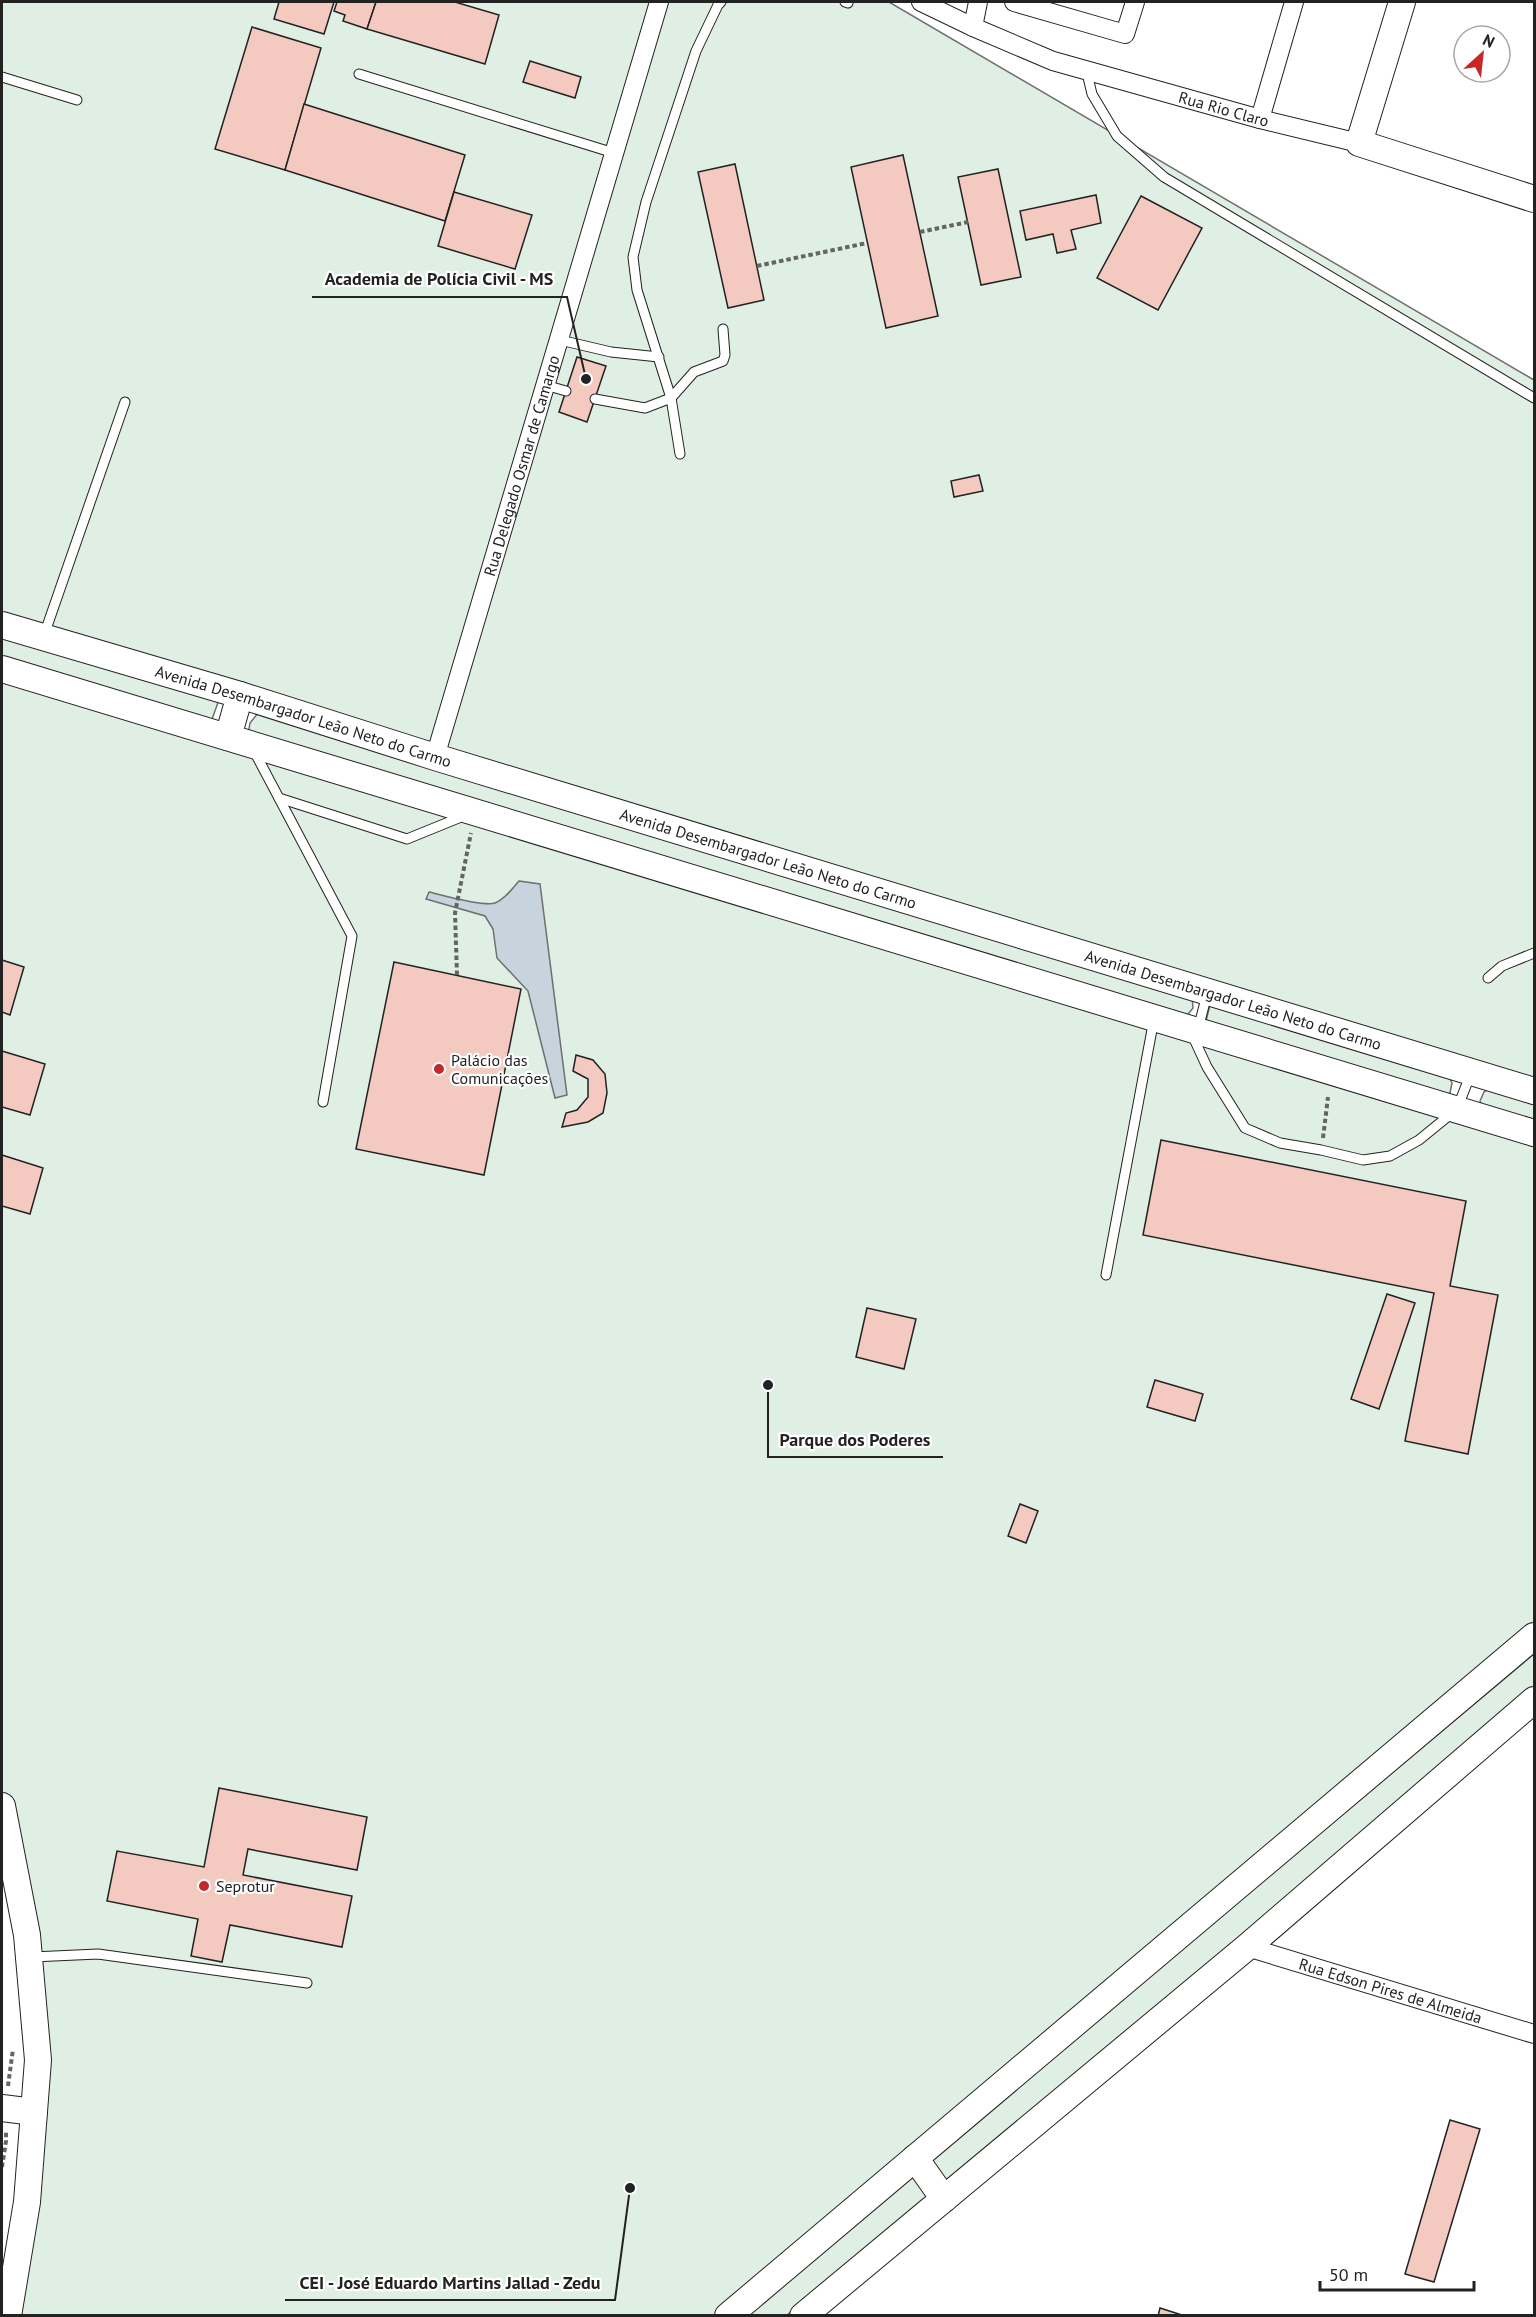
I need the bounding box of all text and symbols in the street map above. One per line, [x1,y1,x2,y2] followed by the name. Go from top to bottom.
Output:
[1452,24,1512,84] north arrow
[1480,29,1498,52] text: N
[1176,87,1271,131] street label: Rua Rio Claro
[312,261,567,297] callout: Academia de Polícia Civil - MS
[325,267,553,290] text: Academia de Polícia Civil - MS
[479,353,564,578] street label: Rua Delegado Osmar de Camargo
[153,661,454,771] street label: Avenida Desembargador Leão Neto do Carmo
[618,804,919,913] street label: Avenida Desembargador Leão Neto do Carmo
[1083,945,1384,1054] street label: Avenida Desembargador Leão Neto do Carmo
[451,1050,549,1088] place label: Palácio das Comunicações
[432,1062,446,1076] marker: Palácio das Comunicações
[768,1421,943,1457] callout: Parque dos Poderes
[780,1428,931,1451] text: Parque dos Poderes
[216,1876,275,1896] place label: Seprotur
[197,1879,211,1893] marker: Seprotur
[1297,1953,1484,2028] street label: Rua Edson Pires de Almeida
[1320,2254,1474,2292] scale bar
[1329,2263,1368,2286] text: 50 m
[285,2264,615,2300] callout: CEI - José Eduardo Martins Jallad - Zedu
[300,2271,601,2294] text: CEI - José Eduardo Martins Jallad - Zedu

